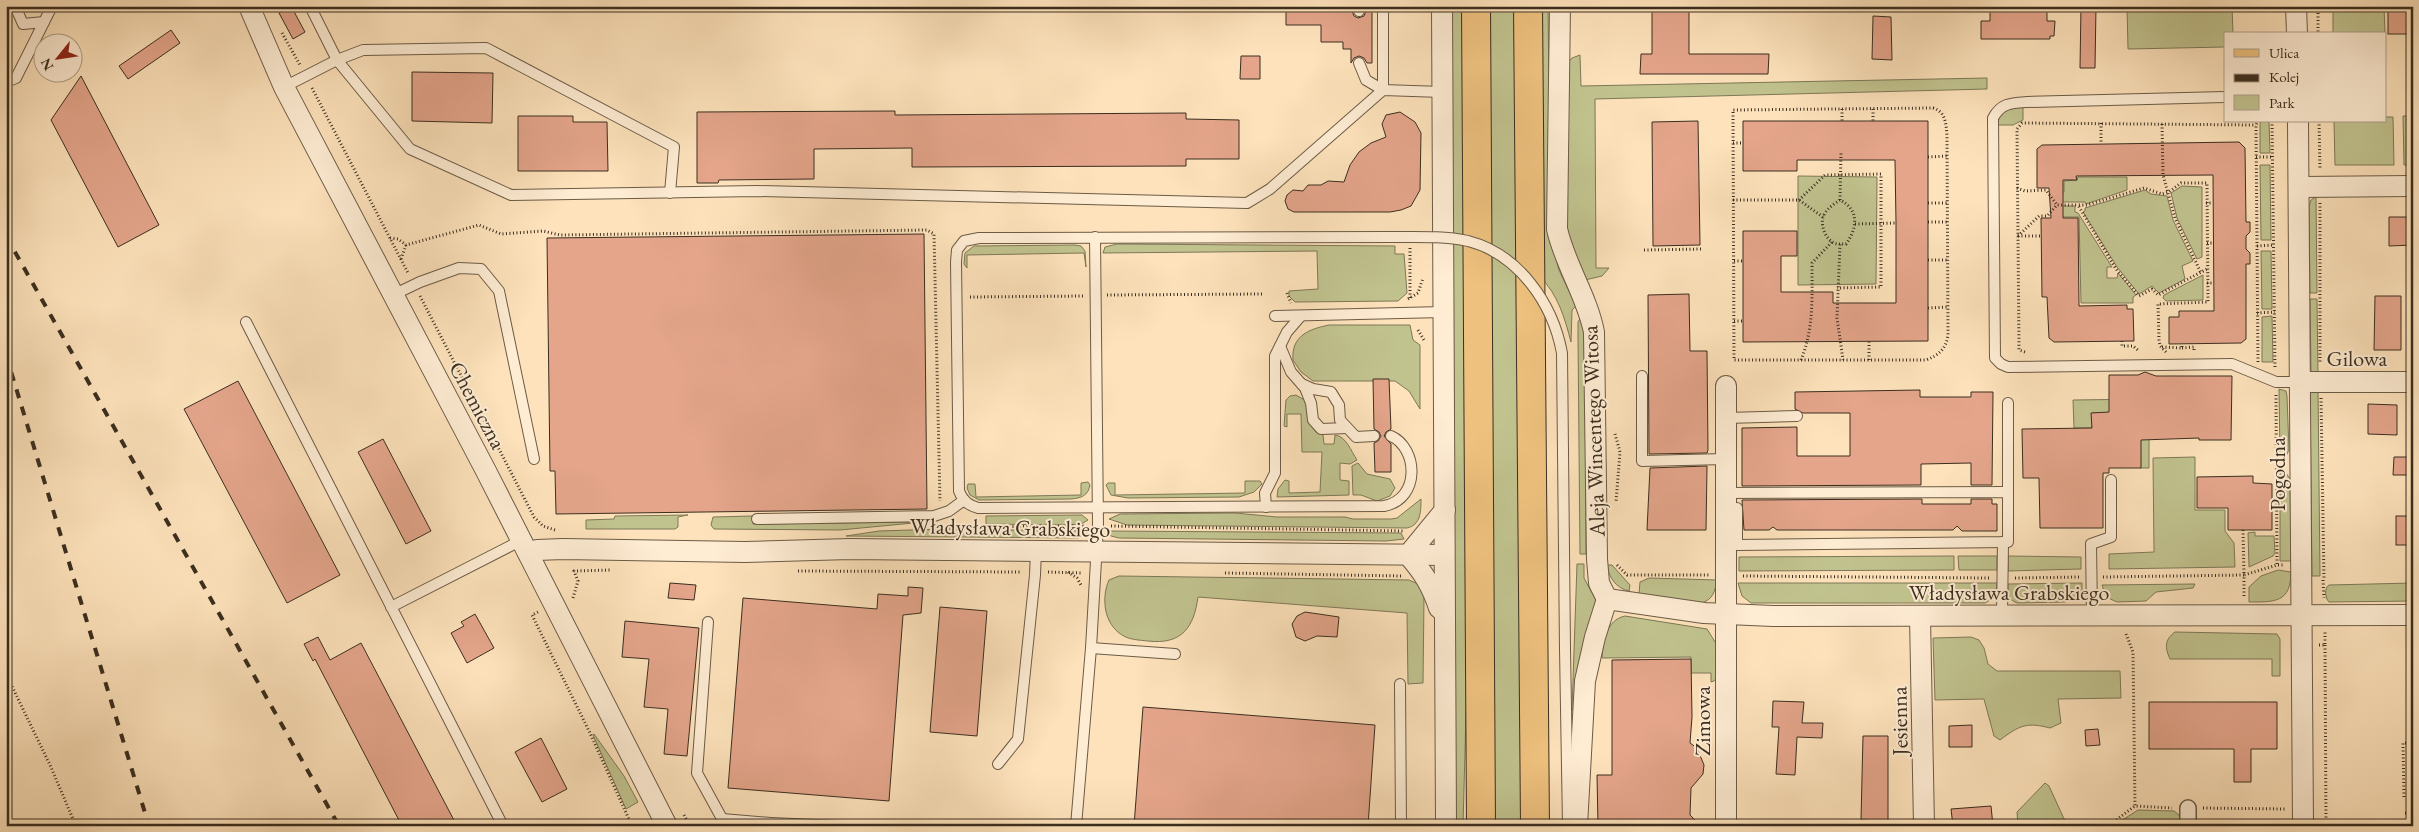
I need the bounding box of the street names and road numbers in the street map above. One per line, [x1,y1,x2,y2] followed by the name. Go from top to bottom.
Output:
[1575,324,1612,538] street label: Aleja Wincentego Witosa
[2327,344,2388,373] street label: Gilowa
[442,356,513,454] street label: Chemiczna
[2263,437,2292,511] street label: Pogodna
[909,511,1111,544] street label: Władysława Grabskiego
[1909,578,2109,607] street label: Władysława Grabskiego
[1688,686,1717,756] street label: Zimowa
[1884,686,1915,758] street label: Jesienna

